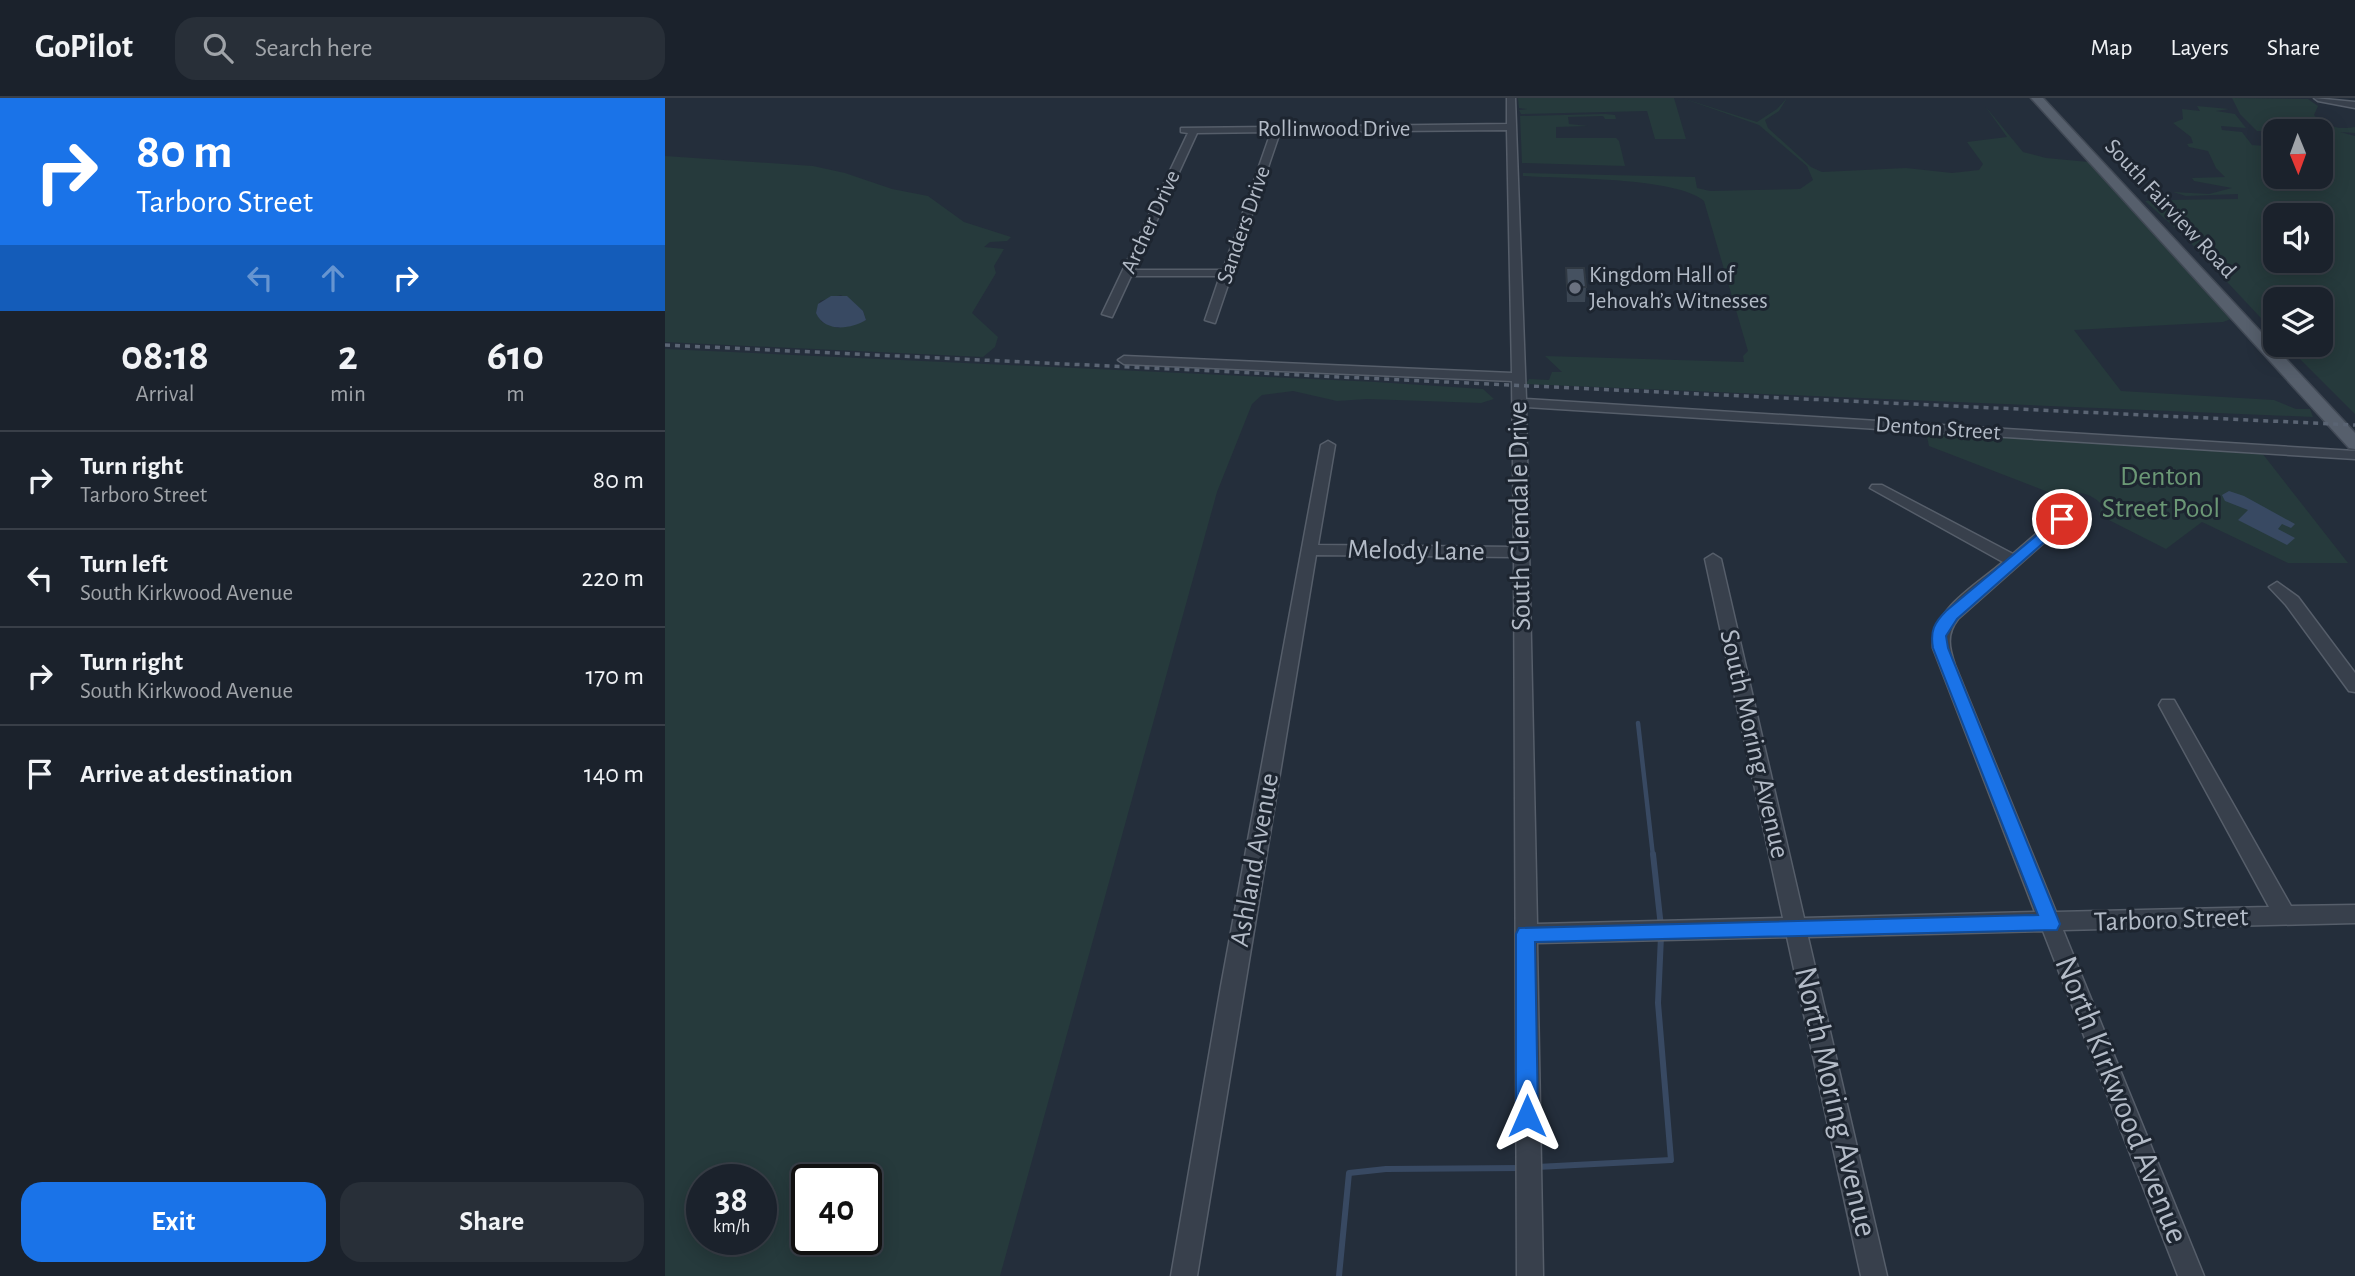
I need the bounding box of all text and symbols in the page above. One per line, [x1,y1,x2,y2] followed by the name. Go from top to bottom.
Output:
[175,17,665,80] search box
[199,29,237,67] icon: search
[35,31,133,64] text: GoPilot
[255,35,372,61] text: Search here
[2090,36,2132,60] text: Map
[2170,36,2229,60] text: Layers
[2267,36,2320,60] text: Share
[1258,118,1410,141] street label: Rollinwood Drive
[2263,119,2333,189] north arrow
[2263,119,2333,357] map controls
[21,126,112,217] icon: right
[136,128,233,177] text: 80 m
[2100,135,2240,283] street label: South Fairview Road
[1213,163,1275,287] street label: Sanders Drive
[1117,167,1185,277] street label: Archer Drive
[136,186,313,218] text: Tarboro Street
[2263,203,2333,273] button: sound
[241,259,279,297] icon: left
[314,259,352,297] icon: ahead
[387,259,425,297] icon: right
[1589,264,1768,313] place label: Kingdom Hall of Jehovah’s Witnesses
[1567,280,1583,296] marker: Kingdom Hall of Jehovah’s Witnesses
[2263,287,2333,357] button: layers
[121,335,209,377] text: 08:18
[338,335,358,377] text: 2
[487,335,544,377] text: 610
[135,383,195,406] text: Arrival
[330,383,366,406] text: min
[506,383,525,406] text: m
[1504,401,1536,631] street label: South Glendale Drive
[1875,413,2002,445] street label: Denton Street
[80,453,183,479] text: Turn right
[21,461,59,499] icon: right
[2102,463,2220,523] park label: Denton Street Pool
[593,467,644,493] text: 80 m
[80,484,207,507] text: Tarboro Street
[2032,489,2092,549] pin
[2043,500,2081,538] icon: arrive
[1347,536,1485,566] street label: Melody Lane
[80,551,168,577] text: Turn left
[21,559,59,597] icon: left
[582,565,644,591] text: 220 m
[80,582,293,605] text: South Kirkwood Avenue
[1714,627,1794,861] street label: South Moring Avenue
[80,649,183,675] text: Turn right
[21,657,59,695] icon: right
[585,663,644,689] text: 170 m
[80,680,293,703] text: South Kirkwood Avenue
[21,755,59,793] icon: arrive
[80,761,293,787] text: Arrive at destination
[584,761,644,787] text: 140 m
[1226,771,1284,949] street label: Ashland Avenue
[2093,903,2249,937] street label: Tarboro Street
[2048,952,2194,1248] street label: North Kirkwood Avenue
[1788,964,1882,1240] street label: North Moring Avenue
[1490,1079,1564,1153] position arrow
[791,1164,882,1255] speed limit sign: 40
[21,1182,326,1262] button: Exit
[340,1182,644,1262] button: Share
[715,1183,748,1218] text: 38
[713,1218,750,1236] text: km/h

